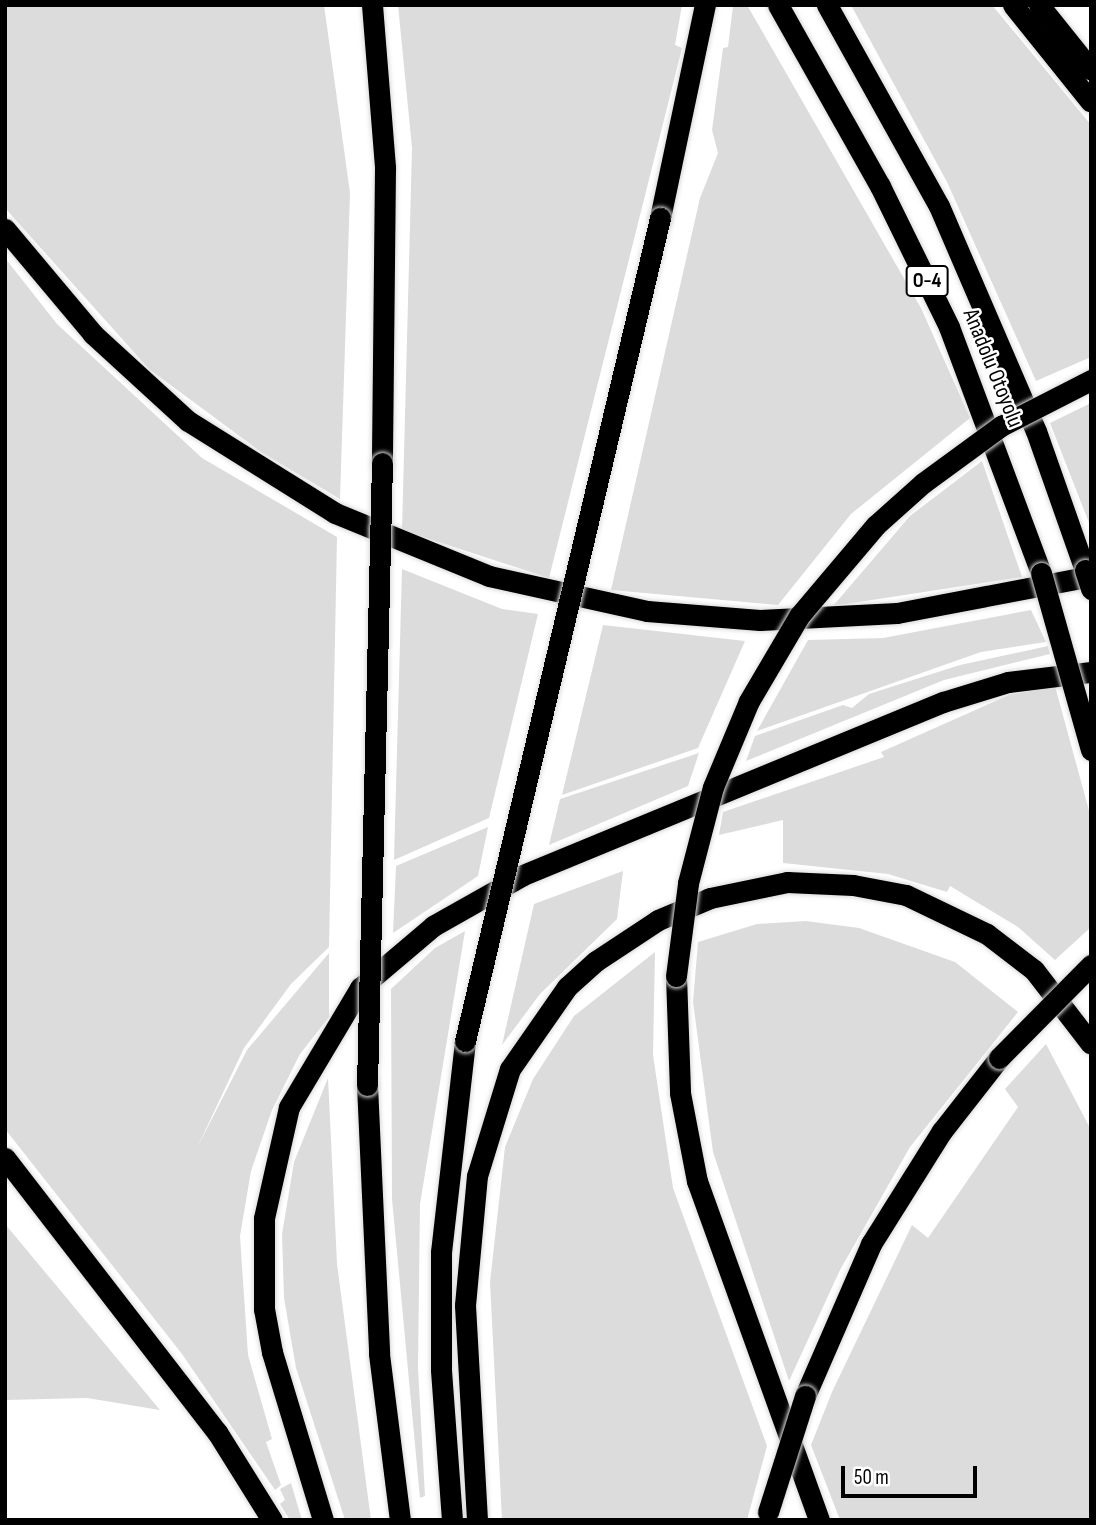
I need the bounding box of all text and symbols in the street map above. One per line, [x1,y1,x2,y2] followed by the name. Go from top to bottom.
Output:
[904,264,950,298] road number: O-4
[957,305,1029,431] street label: Anadolu Otoyolu
[844,1452,981,1496] scale bar
[854,1465,889,1490] text: 50 m

